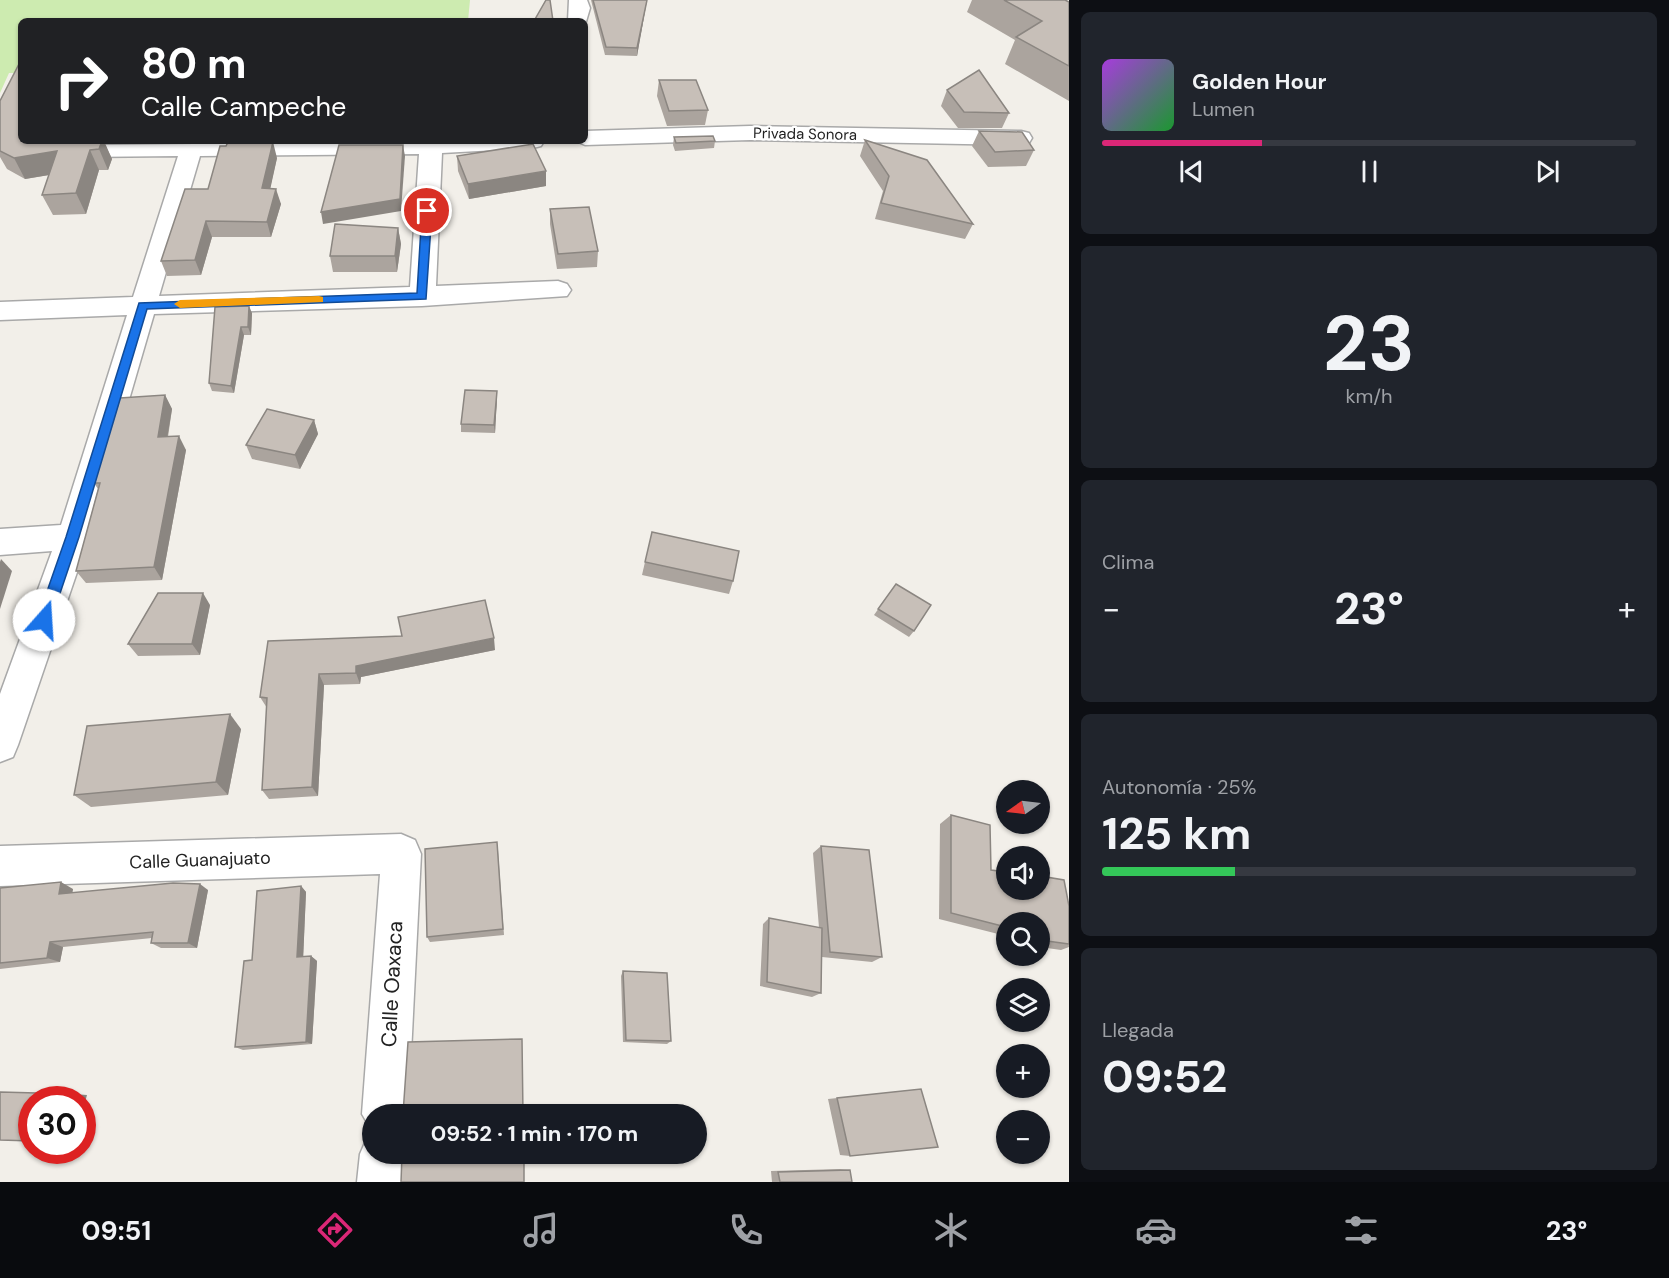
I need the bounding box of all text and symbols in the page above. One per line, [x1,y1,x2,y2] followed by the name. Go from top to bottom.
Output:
[141,36,247,91] text: 80 m
[42,42,120,120] icon: right
[1192,67,1327,96] text: Golden Hour
[141,89,346,124] text: Calle Campeche
[1192,96,1255,122] text: Lumen
[753,123,857,145] street label: Privada Sonora
[1175,155,1208,188] icon: previous
[1353,155,1386,188] icon: pause
[1531,155,1564,188] icon: next
[401,185,452,236] pin
[410,194,443,227] icon: arrive
[1323,293,1415,394] text: 23
[1345,383,1393,409] text: km/h
[1102,549,1154,575] text: Clima
[1334,579,1404,638] text: 23°
[1102,587,1120,630] text: −
[1618,587,1636,630] text: +
[12,588,76,652] position arrow
[1102,774,1256,800] text: Autonomía · 25%
[996,780,1050,834] north arrow
[996,780,1050,1164] map controls
[1102,804,1251,863] text: 125 km
[129,846,271,874] street label: Calle Guanajuato
[996,846,1050,900] button: sound
[996,912,1050,966] button: search
[375,920,409,1048] street label: Calle Oaxaca
[996,978,1050,1032] button: layers
[1102,1017,1174,1043] text: Llegada
[996,1044,1050,1098] button: +
[1102,1047,1227,1106] text: 09:52
[18,1086,96,1164] speed limit sign: 30
[996,1110,1050,1164] button: −
[431,1119,638,1148] text: 09:52 · 1 min · 170 m
[314,1209,356,1251] icon: directions
[520,1209,562,1251] icon: music
[725,1209,767,1251] icon: phone
[930,1209,972,1251] icon: climate
[1135,1209,1177,1251] icon: car
[1340,1209,1382,1251] icon: filters
[82,1213,151,1248] text: 09:51
[1546,1213,1587,1248] text: 23°

